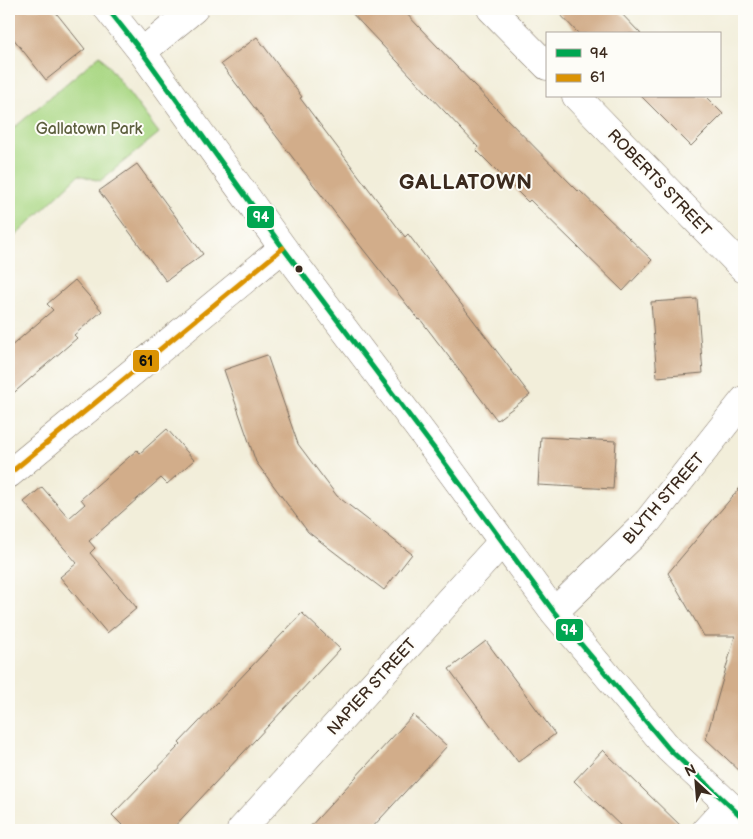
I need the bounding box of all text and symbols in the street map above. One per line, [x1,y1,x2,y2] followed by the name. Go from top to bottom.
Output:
[546,32,720,98] legend
[590,44,608,63] text: 94
[590,68,605,87] text: 61
[36,120,143,139] park label: Gallatown Park
[603,126,715,241] street label: ROBERTS STREET
[399,170,533,195] district label: GALLATOWN
[246,205,275,229] line badge: 94
[253,209,270,226] text: 94
[294,264,304,274] unlabelled marker
[132,349,160,373] line badge: 61
[139,353,153,370] text: 61
[619,449,709,548] street label: BLYTH STREET
[555,618,584,642] line badge: 94
[561,622,578,639] text: 94
[324,634,421,739] street label: NAPIER STREET
[670,756,720,806] north arrow
[682,761,699,781] text: N

